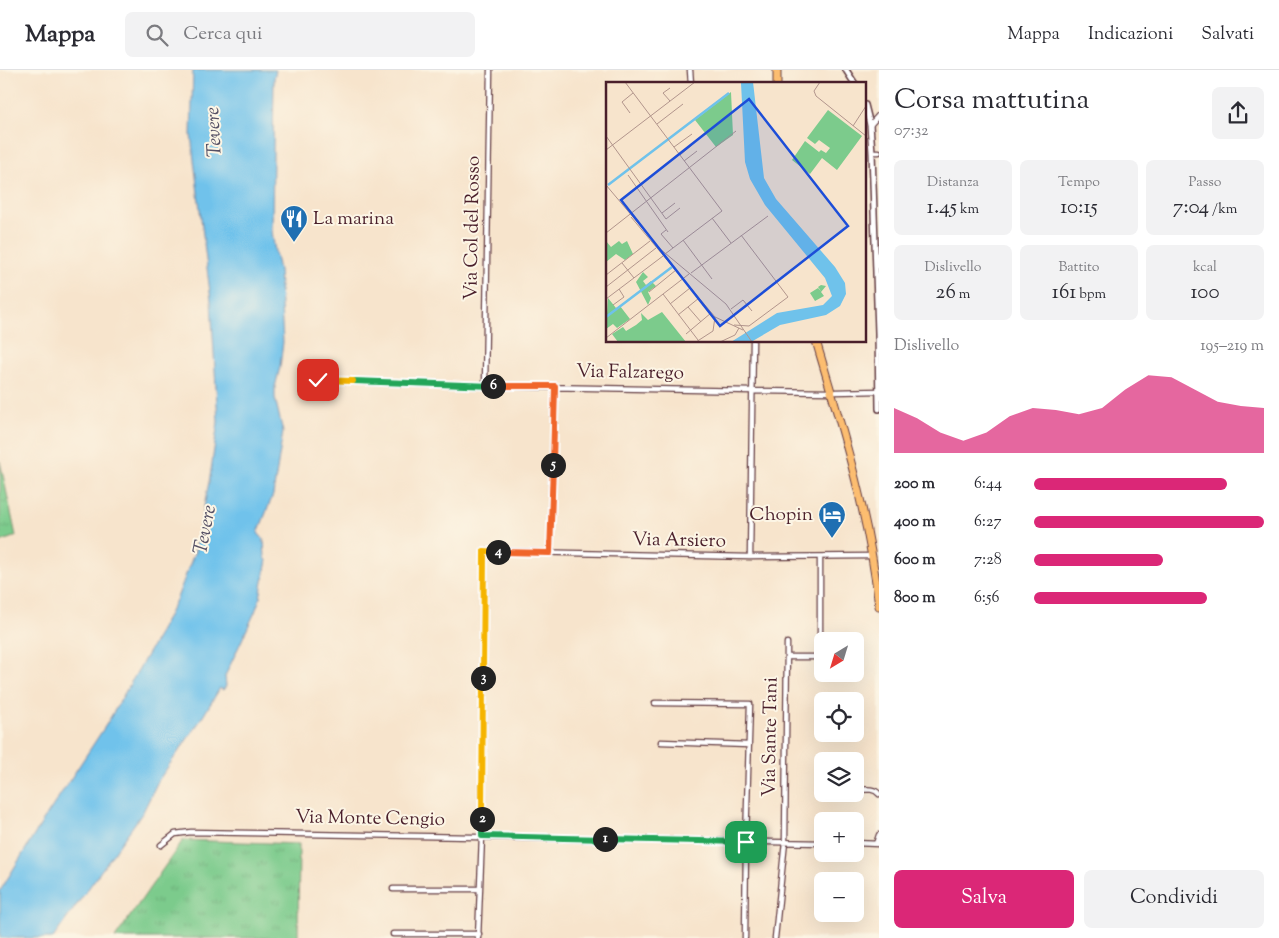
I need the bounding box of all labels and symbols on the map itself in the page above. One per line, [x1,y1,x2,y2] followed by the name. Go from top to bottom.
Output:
[606,82,866,342] inset map
[199,106,231,158] water label: Tevere
[458,156,488,300] street label: Via Col del Rosso
[279,204,309,243] restaurant icon: La marina
[313,206,394,233] place label: La marina
[297,359,339,401] pin
[576,359,684,387] street label: Via Falzarego
[480,374,506,398] pin: 6
[540,452,566,478] pin: 5
[817,500,847,539] hotel icon: Chopin
[749,502,813,529] place label: Chopin
[187,503,225,557] water label: Tevere
[632,527,726,555] street label: Via Arsiero
[486,540,510,564] pin: 4
[814,632,864,682] north arrow
[470,666,496,690] pin: 3
[756,677,786,797] street label: Via Sante Tani
[295,804,445,834] street label: Via Monte Cengio
[470,806,494,832] pin: 2
[725,821,767,863] pin
[592,826,618,852] pin: 1

